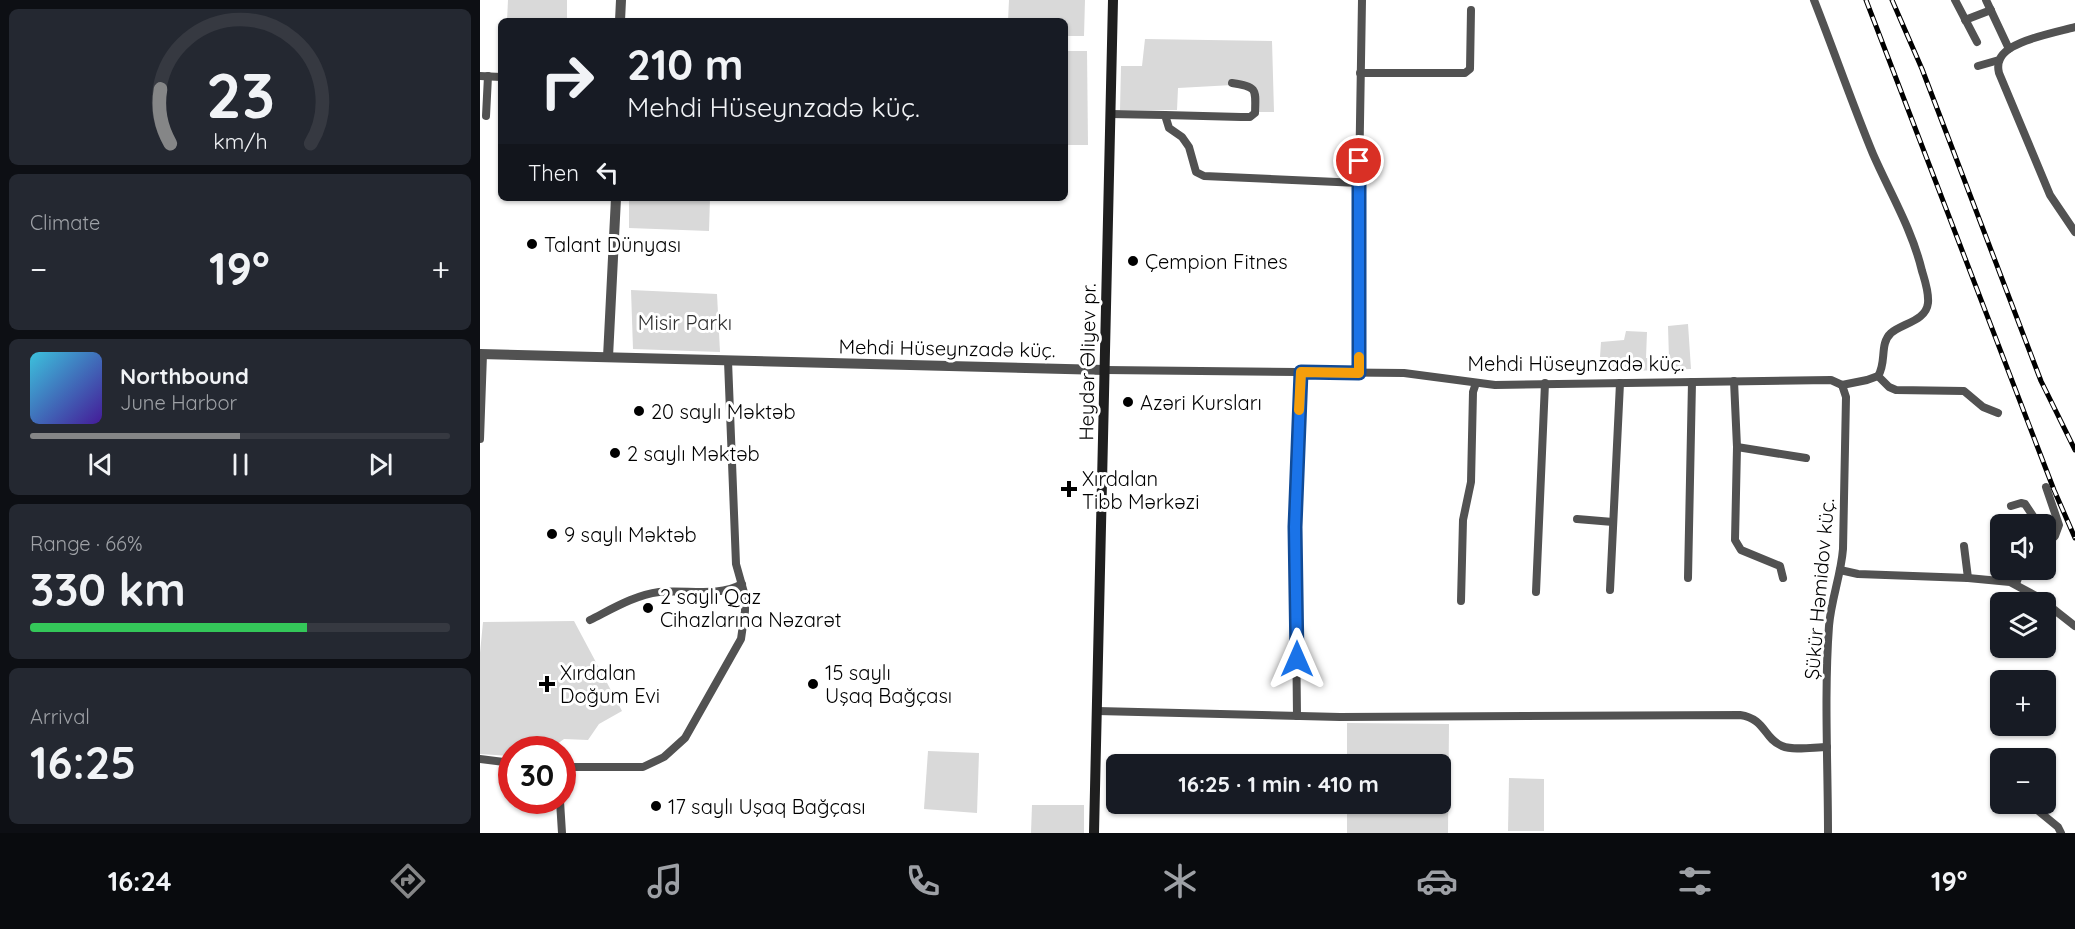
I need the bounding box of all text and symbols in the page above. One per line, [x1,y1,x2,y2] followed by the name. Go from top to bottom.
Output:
[627,38,744,91] text: 210 m
[528,42,606,120] icon: right
[205,56,275,134] text: 23
[627,90,920,124] text: Mehdi Hüseynzadə küç.
[213,128,267,154] text: km/h
[1333,135,1384,186] pin
[1342,144,1375,177] icon: arrive
[591,156,624,189] icon: left
[528,159,579,187] text: Then
[30,210,100,235] text: Climate
[544,232,681,257] place label: Talant Dünyası
[525,237,539,251] marker: Talant Dünyası
[209,240,270,296] text: 19°
[30,248,47,289] text: −
[431,248,450,289] text: +
[1145,249,1288,274] place label: Çempion Fitnes
[1126,254,1140,268] marker: Çempion Fitnes
[1073,283,1101,441] street label: Heydər Əliyev pr.
[638,310,732,335] park label: Misir Parkı
[838,334,1056,362] street label: Mehdi Hüseynzadə küç.
[1468,351,1684,376] street label: Mehdi Hüseynzadə küç.
[120,362,249,390] text: Northbound
[120,390,237,415] text: June Harbor
[1140,390,1262,415] place label: Azəri Kursları
[1121,395,1135,409] marker: Azəri Kursları
[651,399,796,424] place label: 20 saylı Məktəb
[632,404,646,418] marker: 20 saylı Məktəb
[627,441,760,466] place label: 2 saylı Məktəb
[608,446,622,460] marker: 2 saylı Məktəb
[84,448,117,481] icon: previous
[224,448,257,481] icon: pause
[364,448,397,481] icon: next
[1082,466,1199,514] place label: Xırdalan Tibb Mərkəzi
[1060,480,1078,498] marker: Xırdalan Tibb Mərkəzi
[1799,497,1839,681] street label: Şükür Həmidov küç.
[1990,514,2056,814] map controls
[1990,514,2056,580] button: sound
[564,522,697,547] place label: 9 saylı Məktəb
[545,527,559,541] marker: 9 saylı Məktəb
[30,531,142,556] text: Range · 66%
[30,561,186,617] text: 330 km
[660,584,842,632] place label: 2 saylı Qaz Cihazlarına Nəzarət
[1990,592,2056,658] button: layers
[641,601,655,615] marker: 2 saylı Qaz Cihazlarına Nəzarət
[1265,627,1329,691] position arrow
[560,660,660,708] place label: Xırdalan Doğum Evi
[825,660,952,708] place label: 15 saylı Uşaq Bağçası
[1990,670,2056,736] button: +
[538,675,556,693] marker: Xırdalan Doğum Evi
[806,677,820,691] marker: 15 saylı Uşaq Bağçası
[30,704,90,729] text: Arrival
[30,734,136,790] text: 16:25
[498,736,576,814] speed limit sign: 30
[1990,748,2056,814] button: −
[1178,770,1379,798] text: 16:25 · 1 min · 410 m
[668,794,866,819] place label: 17 saylı Uşaq Bağçası
[649,799,663,813] marker: 17 saylı Uşaq Bağçası
[387,860,429,902] icon: directions
[644,860,686,902] icon: music
[902,860,944,902] icon: phone
[1159,860,1201,902] icon: climate
[1416,860,1458,902] icon: car
[1674,860,1716,902] icon: filters
[108,864,172,898] text: 16:24
[1931,864,1967,898] text: 19°

